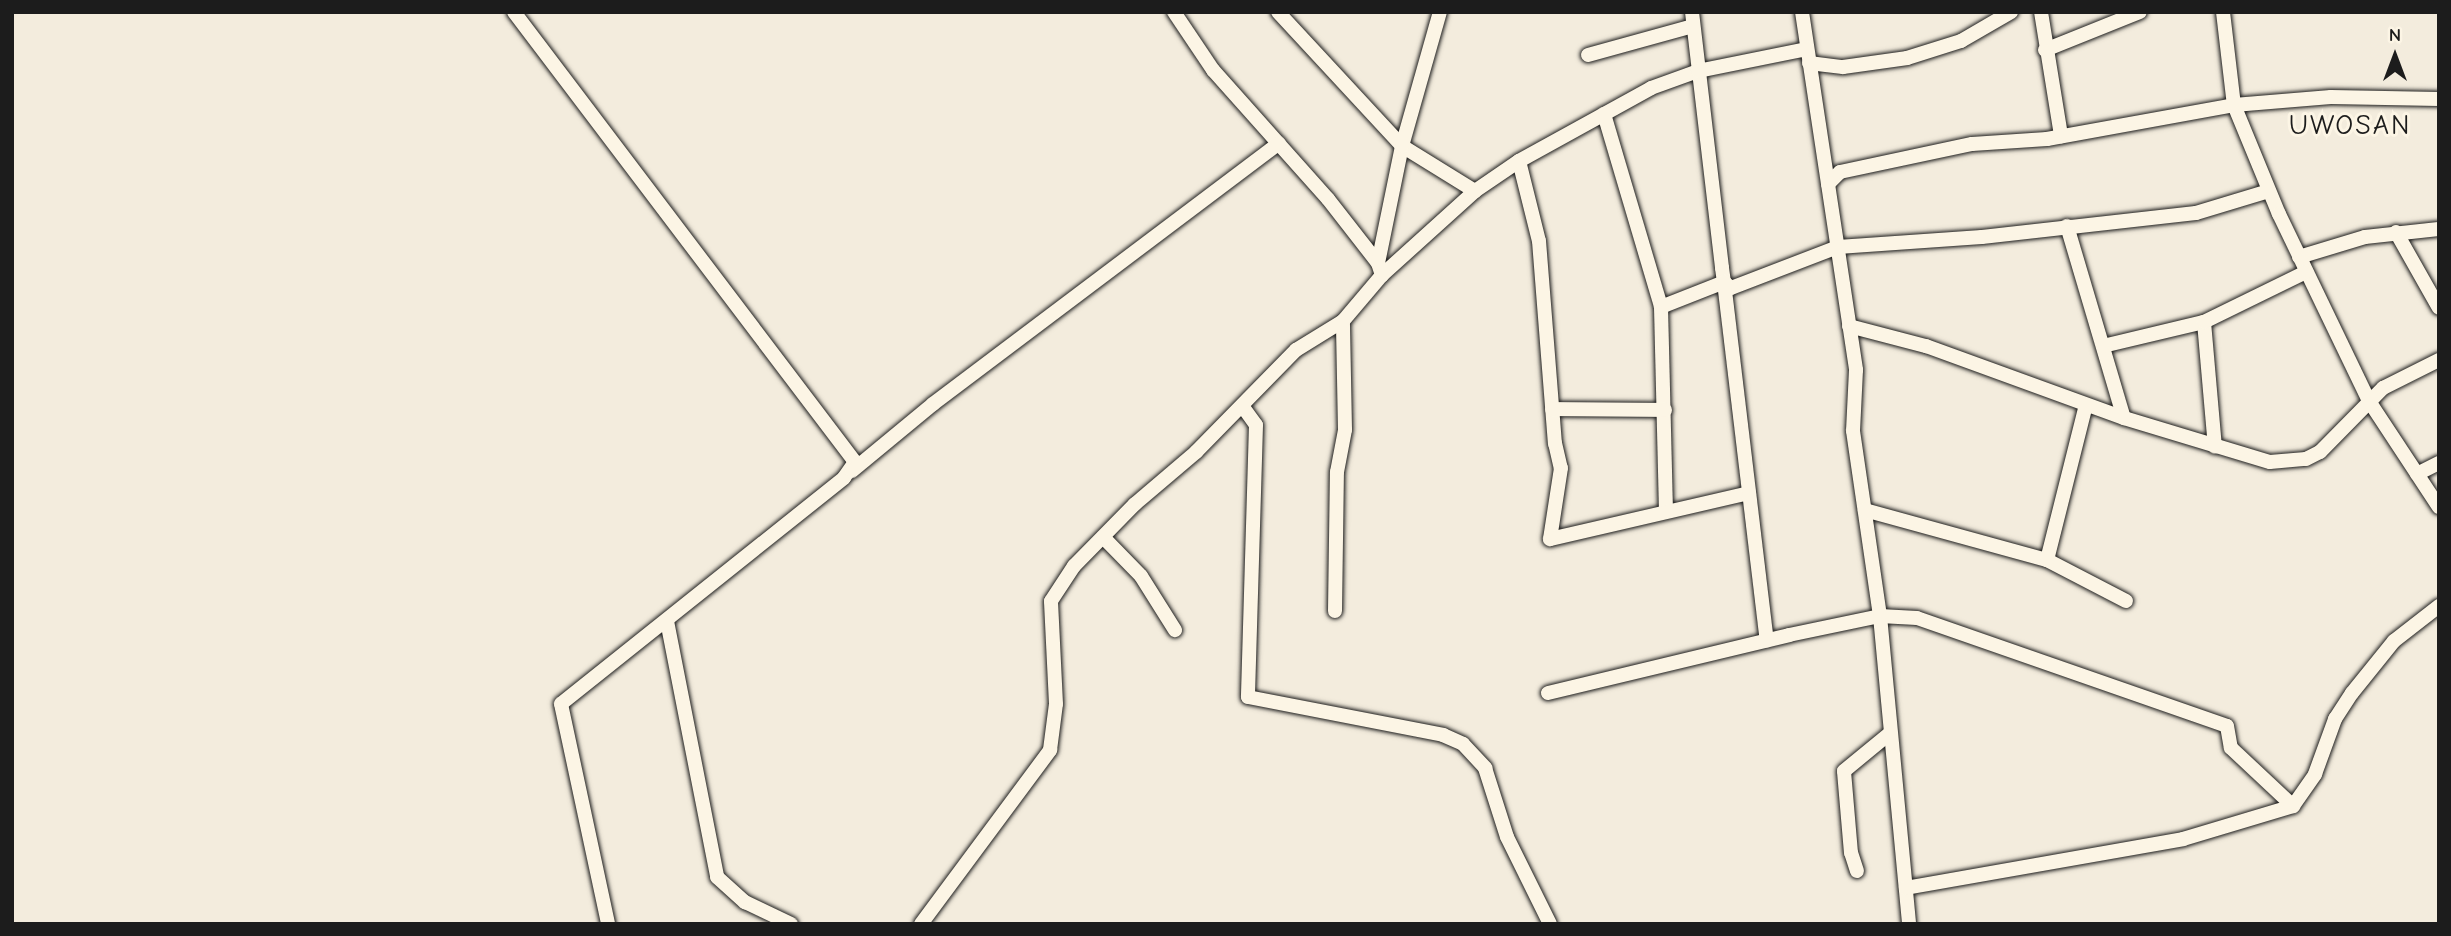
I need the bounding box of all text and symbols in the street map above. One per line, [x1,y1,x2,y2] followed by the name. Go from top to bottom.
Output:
[2360,21,2430,91] north arrow
[2389,24,2401,46] text: N
[2289,108,2411,142] district label: UWOSAN

